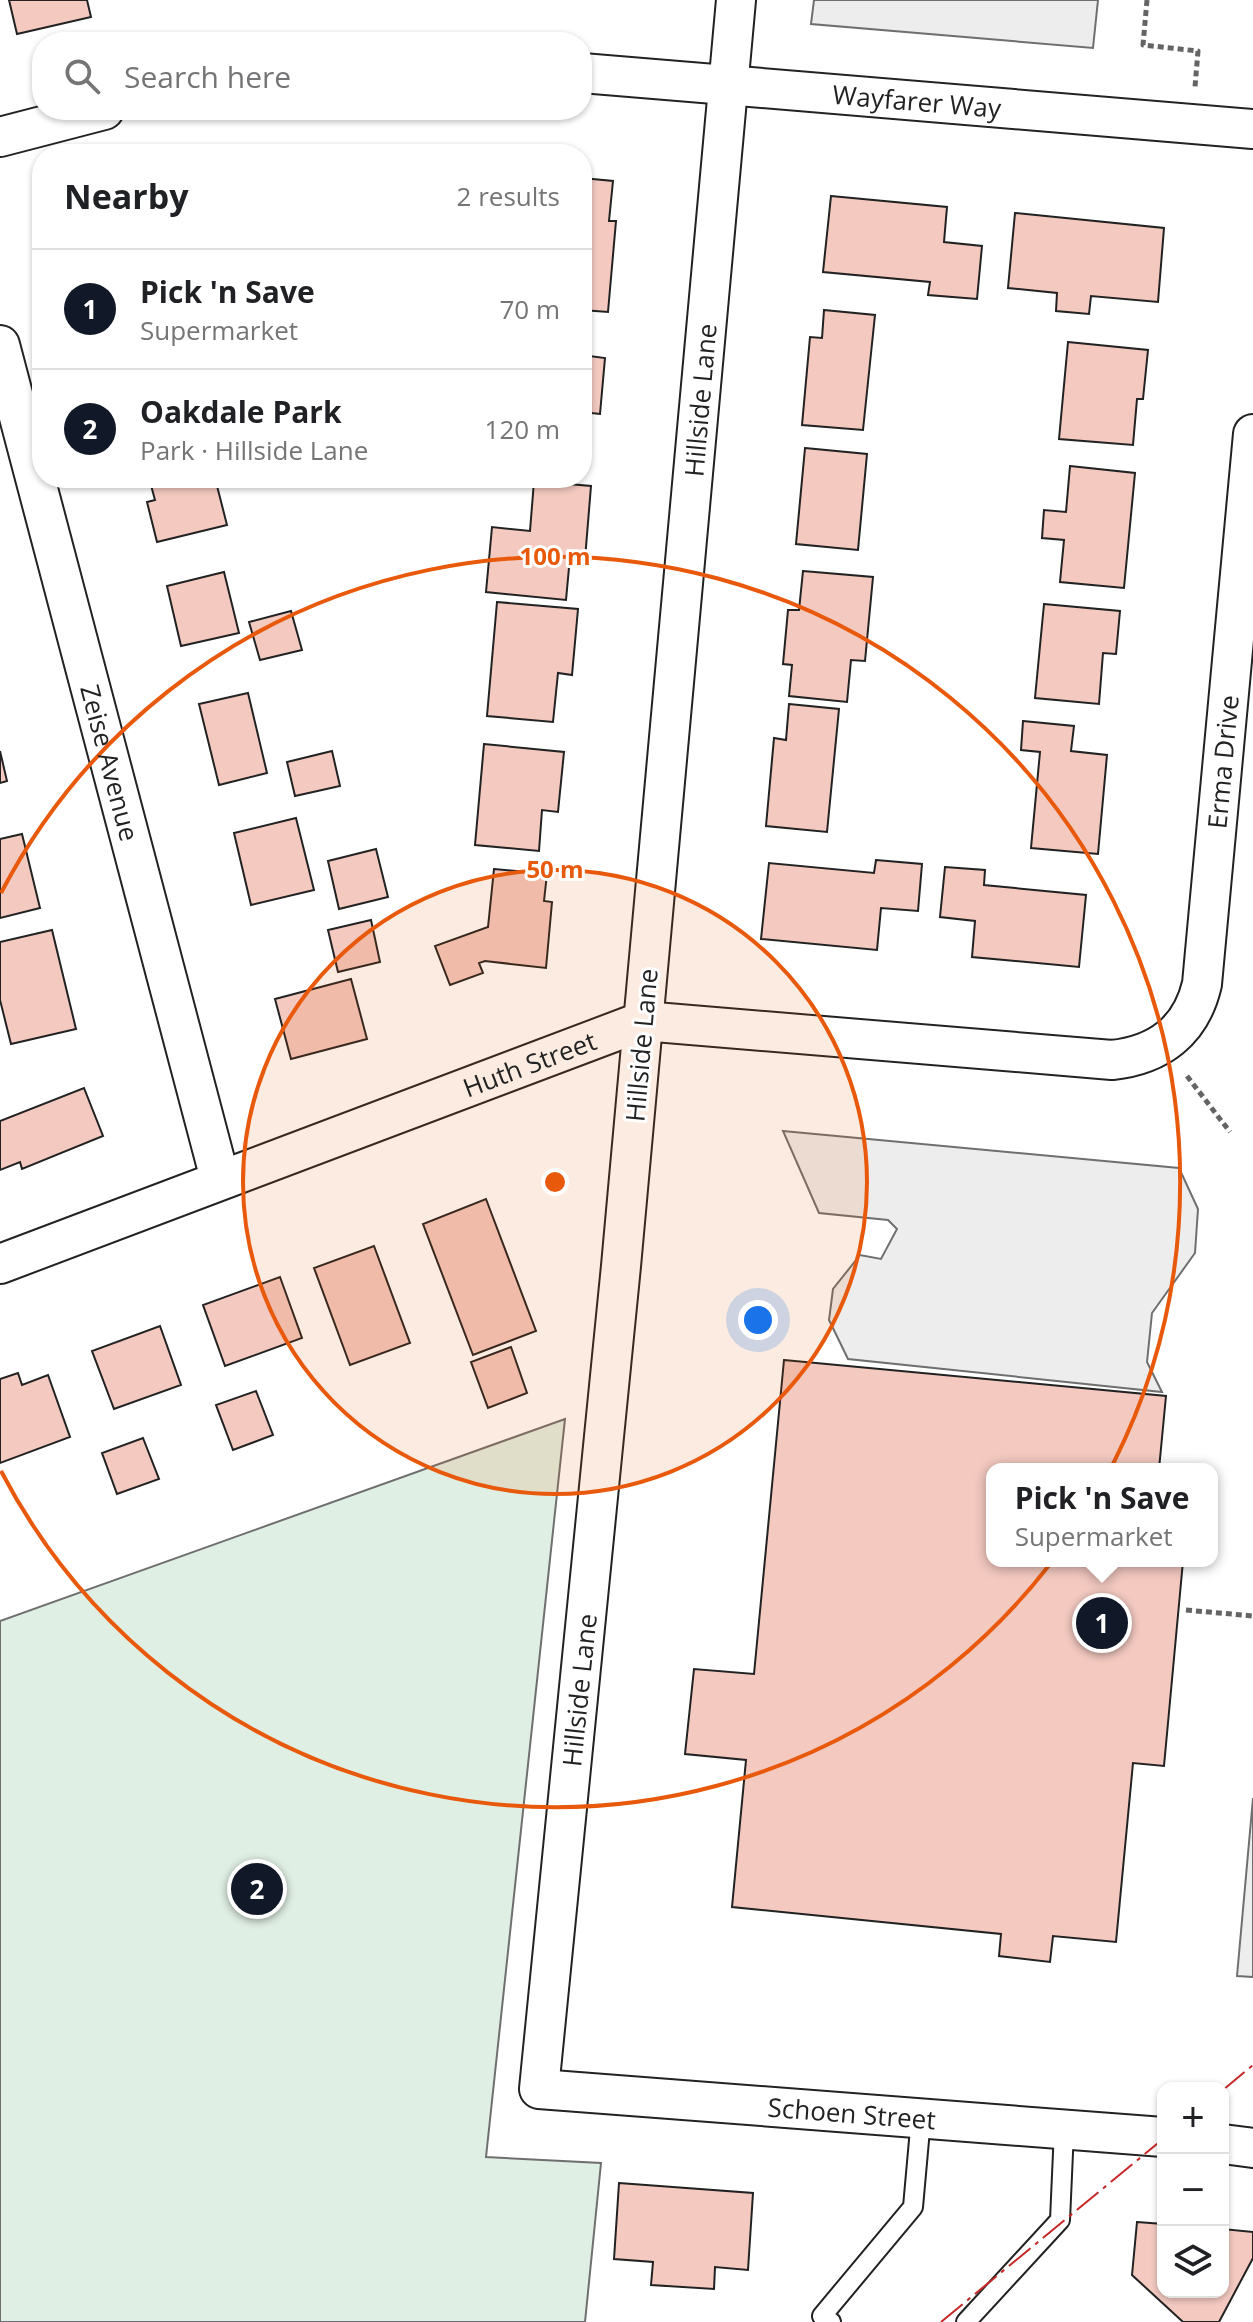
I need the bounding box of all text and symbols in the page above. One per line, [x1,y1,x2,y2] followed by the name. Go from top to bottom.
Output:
[32,32,592,120] search box
[60,54,104,98] icon: search
[124,56,291,97] text: Search here
[831,76,1003,126] street label: Wayfarer Way
[64,173,189,219] text: Nearby
[457,178,560,214] text: 2 results
[140,271,315,312] text: Pick 'n Save
[83,291,97,327] text: 1
[499,291,560,327] text: 70 m
[140,312,298,348] text: Supermarket
[675,322,725,478] street label: Hillside Lane
[140,391,342,432] text: Oakdale Park
[83,411,97,447] text: 2
[485,411,560,447] text: 120 m
[140,432,368,468] text: Park · Hillside Lane
[520,539,590,572] text: 100 m
[72,681,148,845] street label: Zeise Avenue
[1198,693,1247,830] street label: Erma Drive
[526,852,584,885] text: 50 m
[616,967,666,1123] street label: Hillside Lane
[458,1022,601,1105] street label: Huth Street
[541,1168,569,1196] centre of rings
[738,1300,778,1340] your location
[986,1463,1218,1567] popup
[1015,1477,1189,1518] text: Pick 'n Save
[1015,1518,1173,1554] text: Supermarket
[1076,1593,1128,1653] pin: 1
[553,1612,605,1768] street label: Hillside Lane
[231,1859,283,1919] pin: 2
[1157,2082,1229,2298] map controls
[1157,2082,1229,2154] button: +
[766,2089,937,2137] street label: Schoen Street
[1157,2154,1229,2226] button: −
[1157,2226,1229,2298] button: layers

